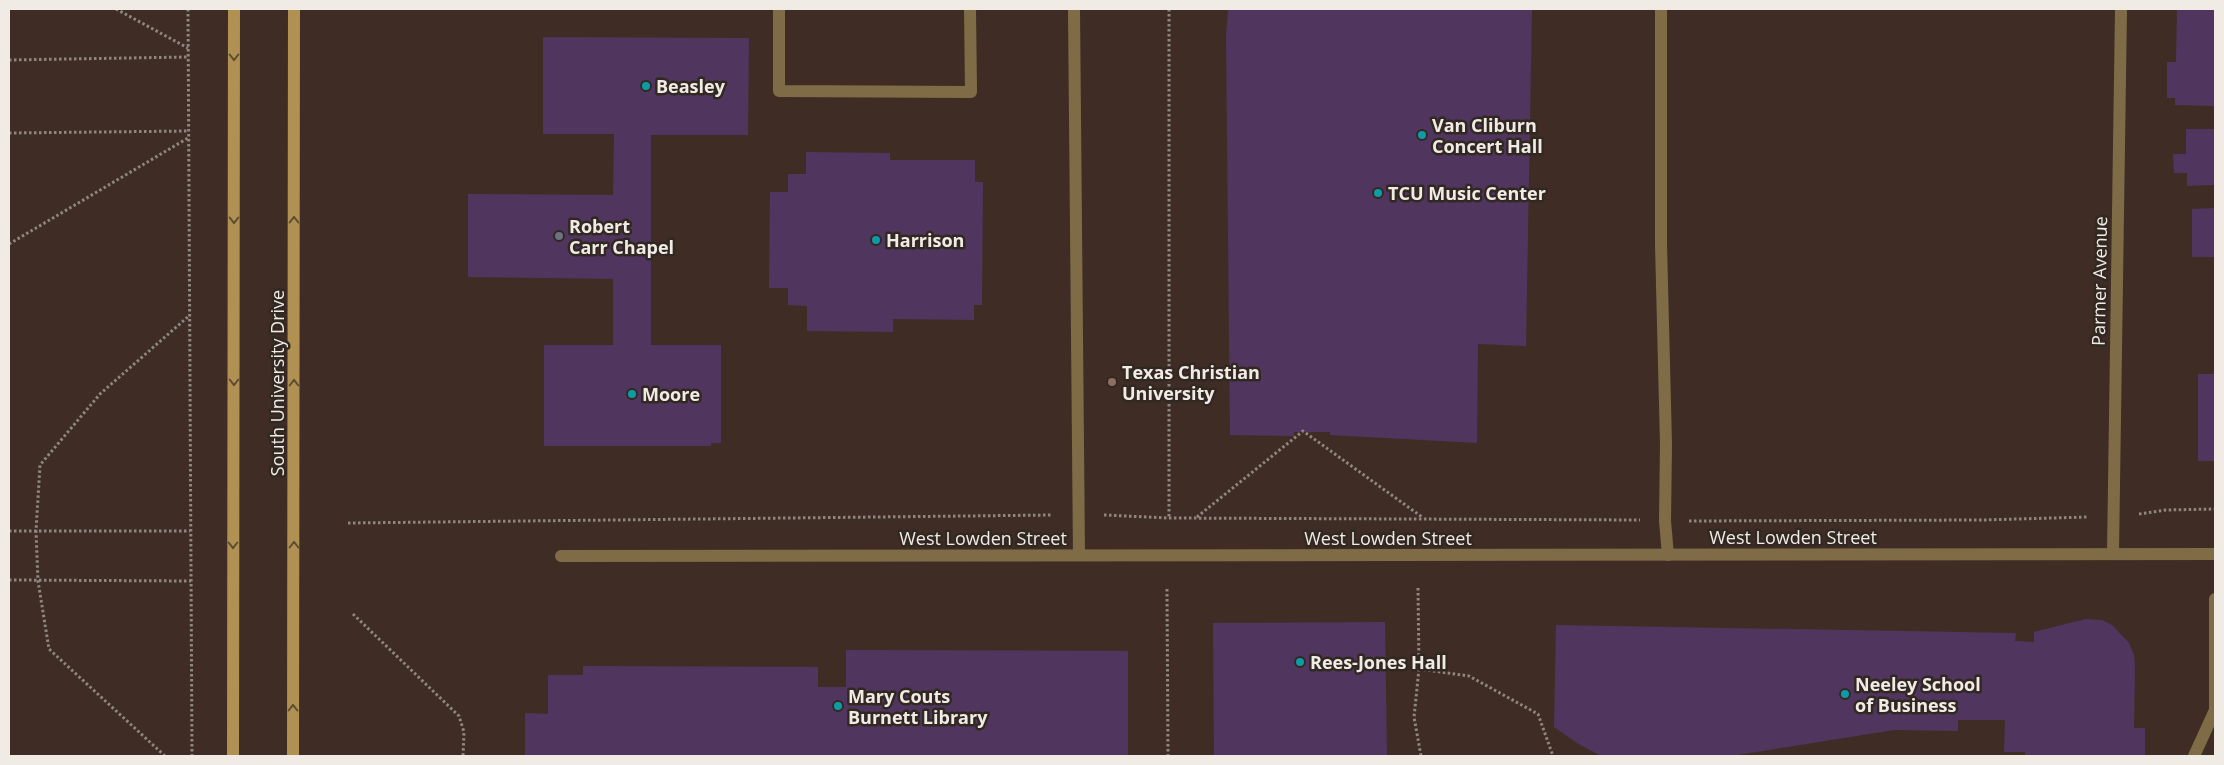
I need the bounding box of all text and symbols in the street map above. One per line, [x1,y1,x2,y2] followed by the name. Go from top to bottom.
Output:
[229,54,239,62] one-way arrow
[656,74,726,98] place label: Beasley
[640,80,652,92] marker: Beasley
[1432,113,1543,158] place label: Van Cliburn Concert Hall
[1416,129,1428,141] marker: Van Cliburn Concert Hall
[1388,181,1546,205] place label: TCU Music Center
[1372,187,1384,199] marker: TCU Music Center
[569,214,674,259] place label: Robert Carr Chapel
[229,216,239,224] one-way arrow
[289,216,299,224] one-way arrow
[2086,216,2112,346] street label: Parmer Avenue
[886,228,964,252] place label: Harrison
[553,230,565,242] marker: Robert Carr Chapel
[870,234,882,246] marker: Harrison
[265,290,289,476] street label: South University Drive
[1122,360,1260,405] place label: Texas Christian University
[1106,376,1118,388] marker: Texas Christian University
[289,378,299,386] one-way arrow
[229,379,239,387] one-way arrow
[642,382,700,406] place label: Moore
[626,388,638,400] marker: Moore
[1709,525,1877,549] street label: West Lowden Street
[899,526,1067,550] street label: West Lowden Street
[1304,526,1472,550] street label: West Lowden Street
[289,541,299,548] one-way arrow
[228,542,238,549] one-way arrow
[1310,650,1447,674] place label: Rees-Jones Hall
[1294,656,1306,668] marker: Rees-Jones Hall
[1855,672,1981,717] place label: Neeley School of Business
[848,684,988,729] place label: Mary Couts Burnett Library
[1839,688,1851,700] marker: Neeley School of Business
[832,700,844,712] marker: Mary Couts Burnett Library
[288,703,298,711] one-way arrow

